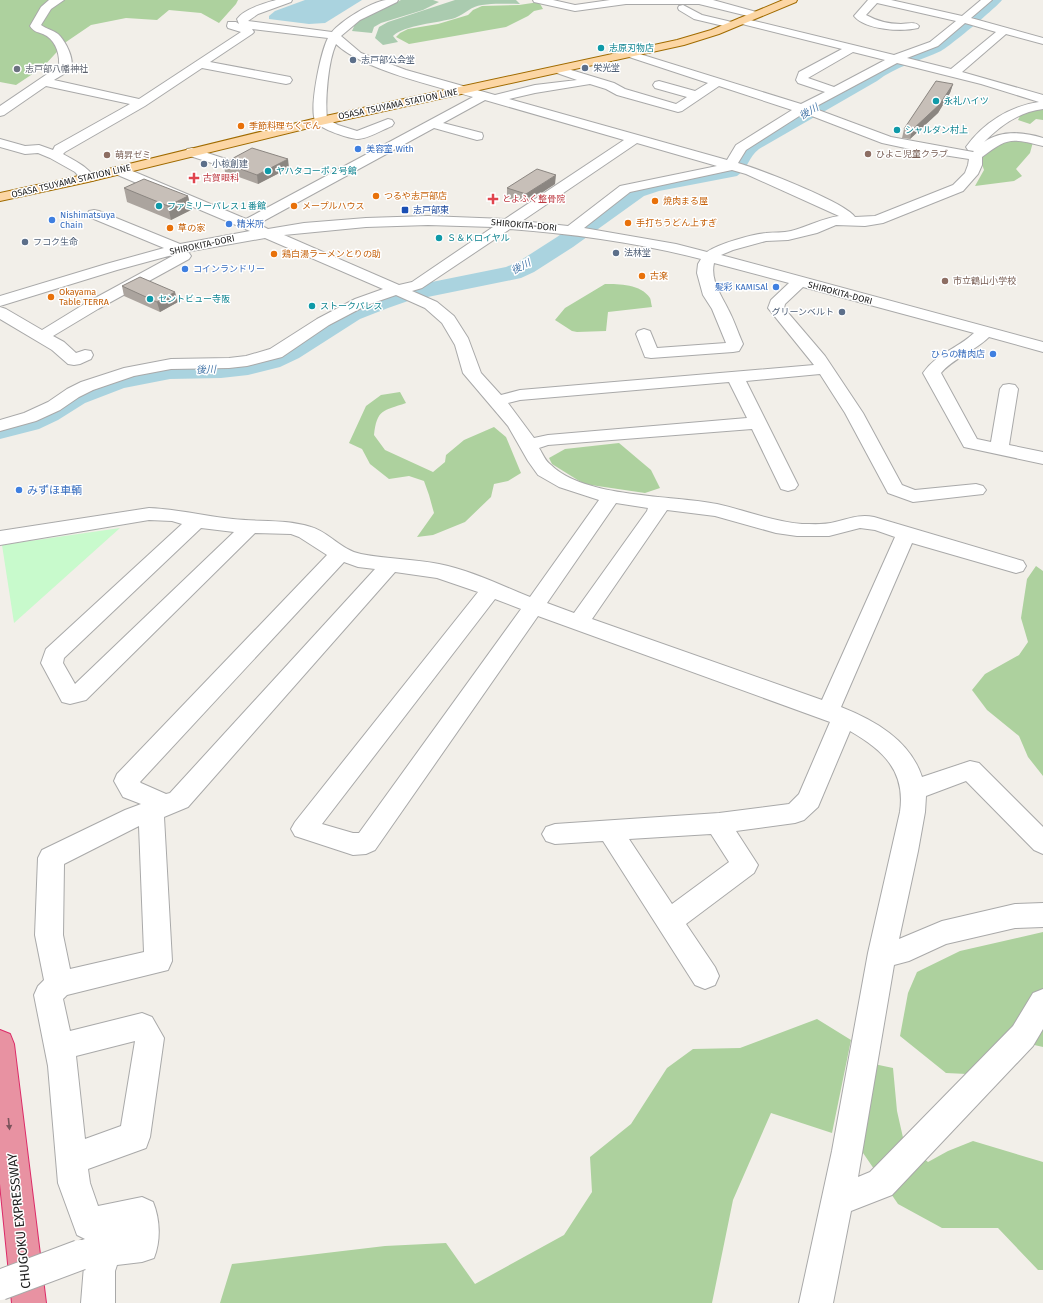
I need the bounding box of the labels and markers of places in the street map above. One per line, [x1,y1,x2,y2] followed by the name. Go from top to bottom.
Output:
[596,43,606,53] marker: 志原刃物店
[609,43,654,53] place label: 志原刃物店
[348,55,358,65] marker: 志戸部公会堂
[361,55,415,65] place label: 志戸部公会堂
[580,63,590,73] marker: 栄光堂
[593,63,620,73] place label: 栄光堂
[12,64,22,74] marker: 志戸部八幡神社
[25,64,88,74] place label: 志戸部八幡神社
[931,96,941,106] marker: 永礼ハイツ
[944,96,989,106] place label: 永礼ハイツ
[249,120,321,131] place label: 季節料理ちくでん
[236,121,246,131] marker: 季節料理ちくでん
[905,124,968,135] place label: シャルダン村上
[892,125,902,135] marker: シャルダン村上
[353,144,363,154] marker: 美容室 With
[366,144,414,154] place label: 美容室 With
[863,149,873,159] marker: ひよこ児童クラブ
[876,149,948,159] place label: ひよこ児童クラブ
[102,150,112,160] marker: 萌昇ゼミ
[115,150,151,160] place label: 萌昇ゼミ
[199,159,209,169] marker: 小椋創建
[212,159,248,169] place label: 小椋創建
[263,166,273,176] marker: ヤハタコーポ２号館
[276,166,357,176] place label: ヤハタコーポ２号館
[188,172,200,184] marker: 古賀眼科
[203,173,239,183] place label: 古賀眼科
[371,191,381,201] marker: つるや志戸部店
[384,191,447,201] place label: つるや志戸部店
[487,193,499,205] marker: とよふく整骨院
[502,194,565,204] place label: とよふく整骨院
[650,196,660,206] marker: 焼肉まる屋
[663,196,708,206] place label: 焼肉まる屋
[154,201,164,211] marker: ファミリーパレス１番館
[167,201,266,211] place label: ファミリーパレス１番館
[289,201,299,211] marker: メープルハウス
[302,201,364,211] place label: メープルハウス
[400,205,410,215] marker: 志戸部東
[413,205,449,215] place label: 志戸部東
[60,210,115,230] place label: Nishimatsuya Chain
[47,215,57,225] marker: Nishimatsuya Chain
[237,218,264,229] place label: 精米所
[623,218,633,228] marker: 手打ちうどん上すぎ
[636,218,717,228] place label: 手打ちうどん上すぎ
[224,219,234,229] marker: 精米所
[165,223,175,233] marker: 草の家
[178,223,206,233] place label: 草の家
[434,233,444,243] marker: Ｓ＆Ｋロイヤル
[447,233,510,243] place label: Ｓ＆Ｋロイヤル
[20,237,30,247] marker: フコク生命
[33,237,78,247] place label: フコク生命
[611,248,621,258] marker: 法林堂
[624,248,651,258] place label: 法林堂
[269,249,279,259] marker: 鶏白湯ラーメンとりの助
[282,249,381,259] place label: 鶏白湯ラーメンとりの助
[180,264,190,274] marker: コインランドリー
[193,264,265,274] place label: コインランドリー
[637,271,647,281] marker: 古楽
[650,271,668,281] place label: 古楽
[940,276,950,286] marker: 市立鶴山小学校
[953,276,1016,286] place label: 市立鶴山小学校
[715,282,768,292] place label: 髪彩 KAMISAl
[771,282,781,292] marker: 髪彩 KAMISAl
[59,287,110,307] place label: Okayama Table TERRA
[46,292,56,302] marker: Okayama Table TERRA
[145,294,155,304] marker: セントビュー寺阪
[158,294,230,304] place label: セントビュー寺阪
[307,301,317,311] marker: ストークパレス
[320,301,383,311] place label: ストークパレス
[771,307,834,317] place label: グリーンベルト
[837,307,847,317] marker: グリーンベルト
[931,348,985,359] place label: ひらの精肉店
[988,349,998,359] marker: ひらの精肉店
[27,484,82,497] place label: みずほ車輌
[14,485,24,495] marker: みずほ車輌

